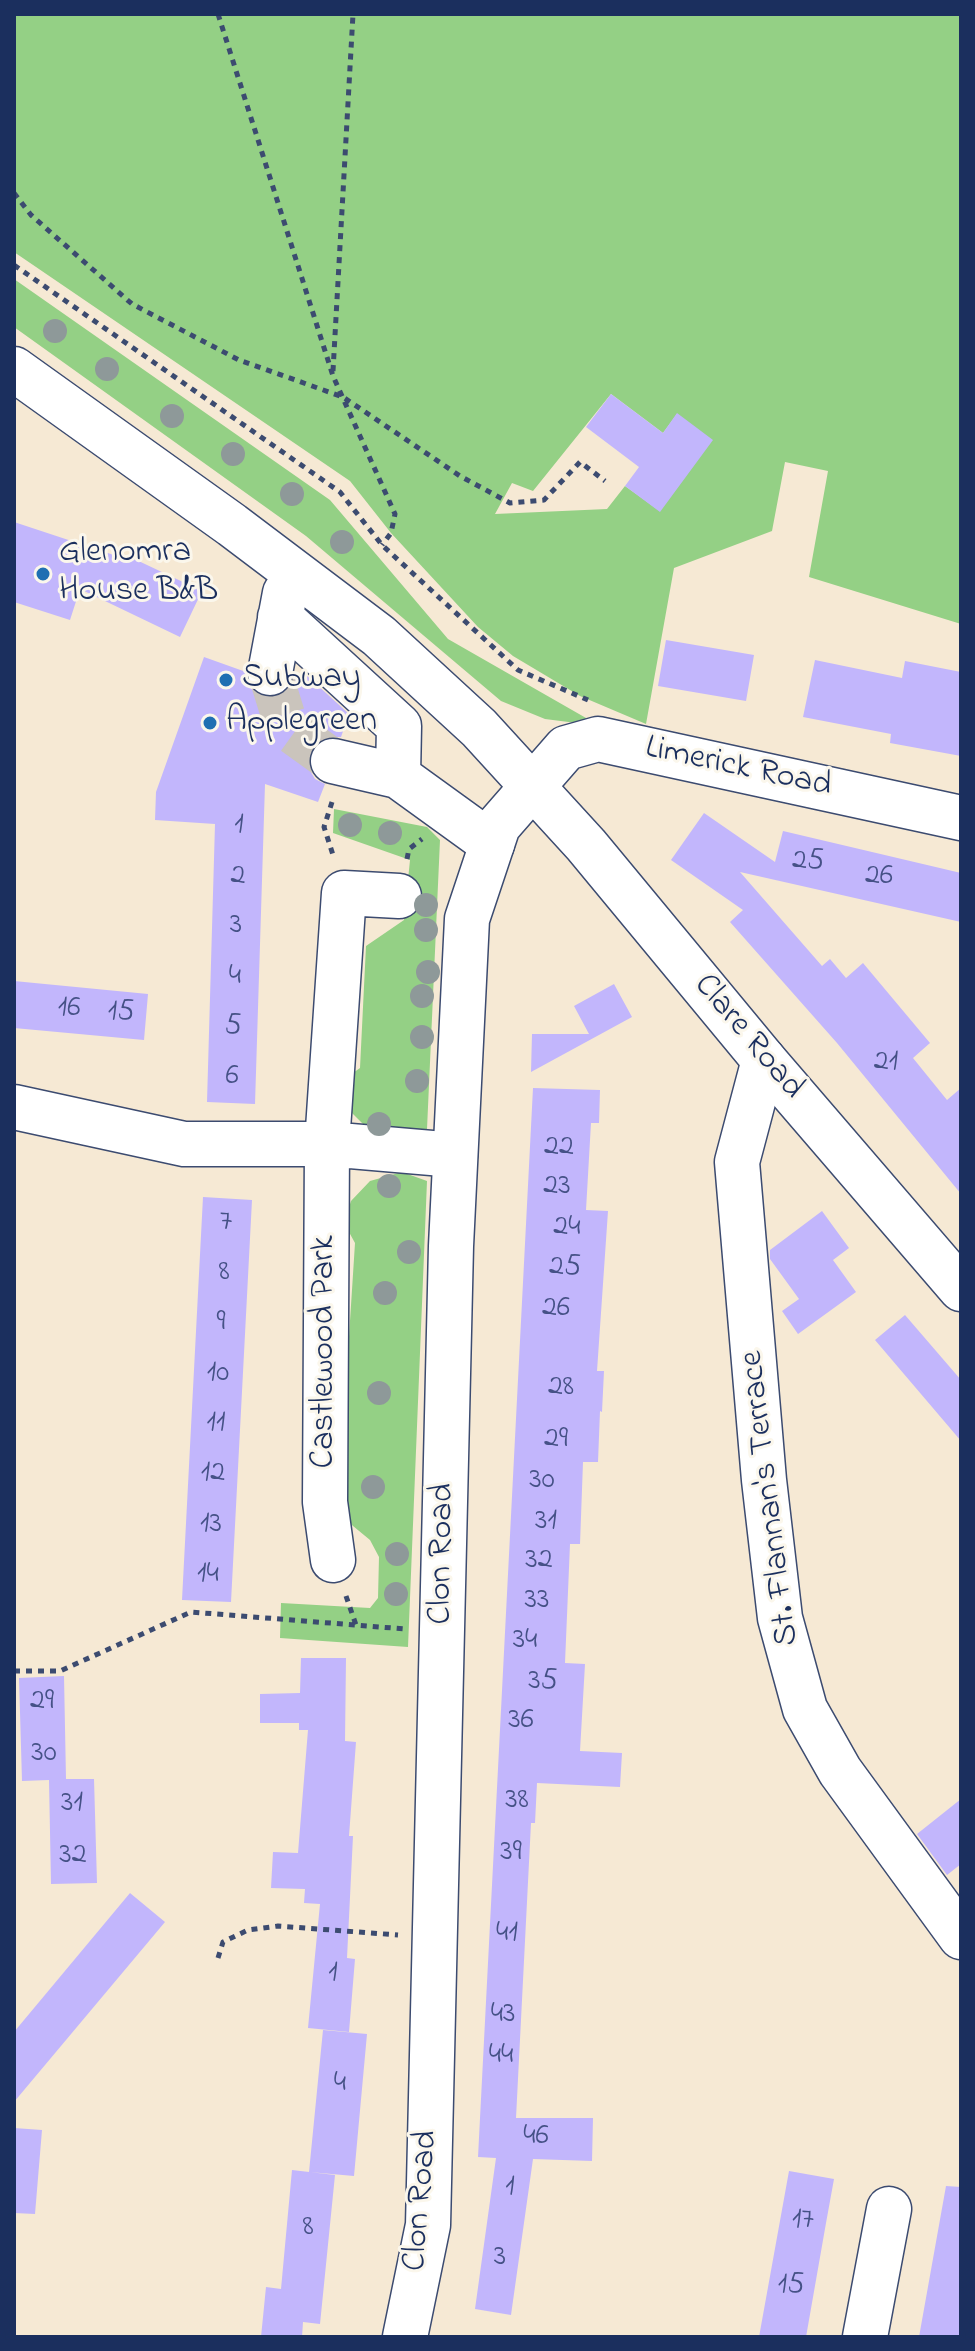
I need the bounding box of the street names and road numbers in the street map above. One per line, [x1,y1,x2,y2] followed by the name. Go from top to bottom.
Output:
[641,729,835,809] street label: Limerick Road
[683,967,811,1109] street label: Clare Road
[306,1235,346,1469] street label: Castlewood Park
[734,1348,810,1648] street label: St. Flannan's Terrace
[422,1483,466,1625] street label: Clon Road
[397,2129,449,2273] street label: Clon Road

